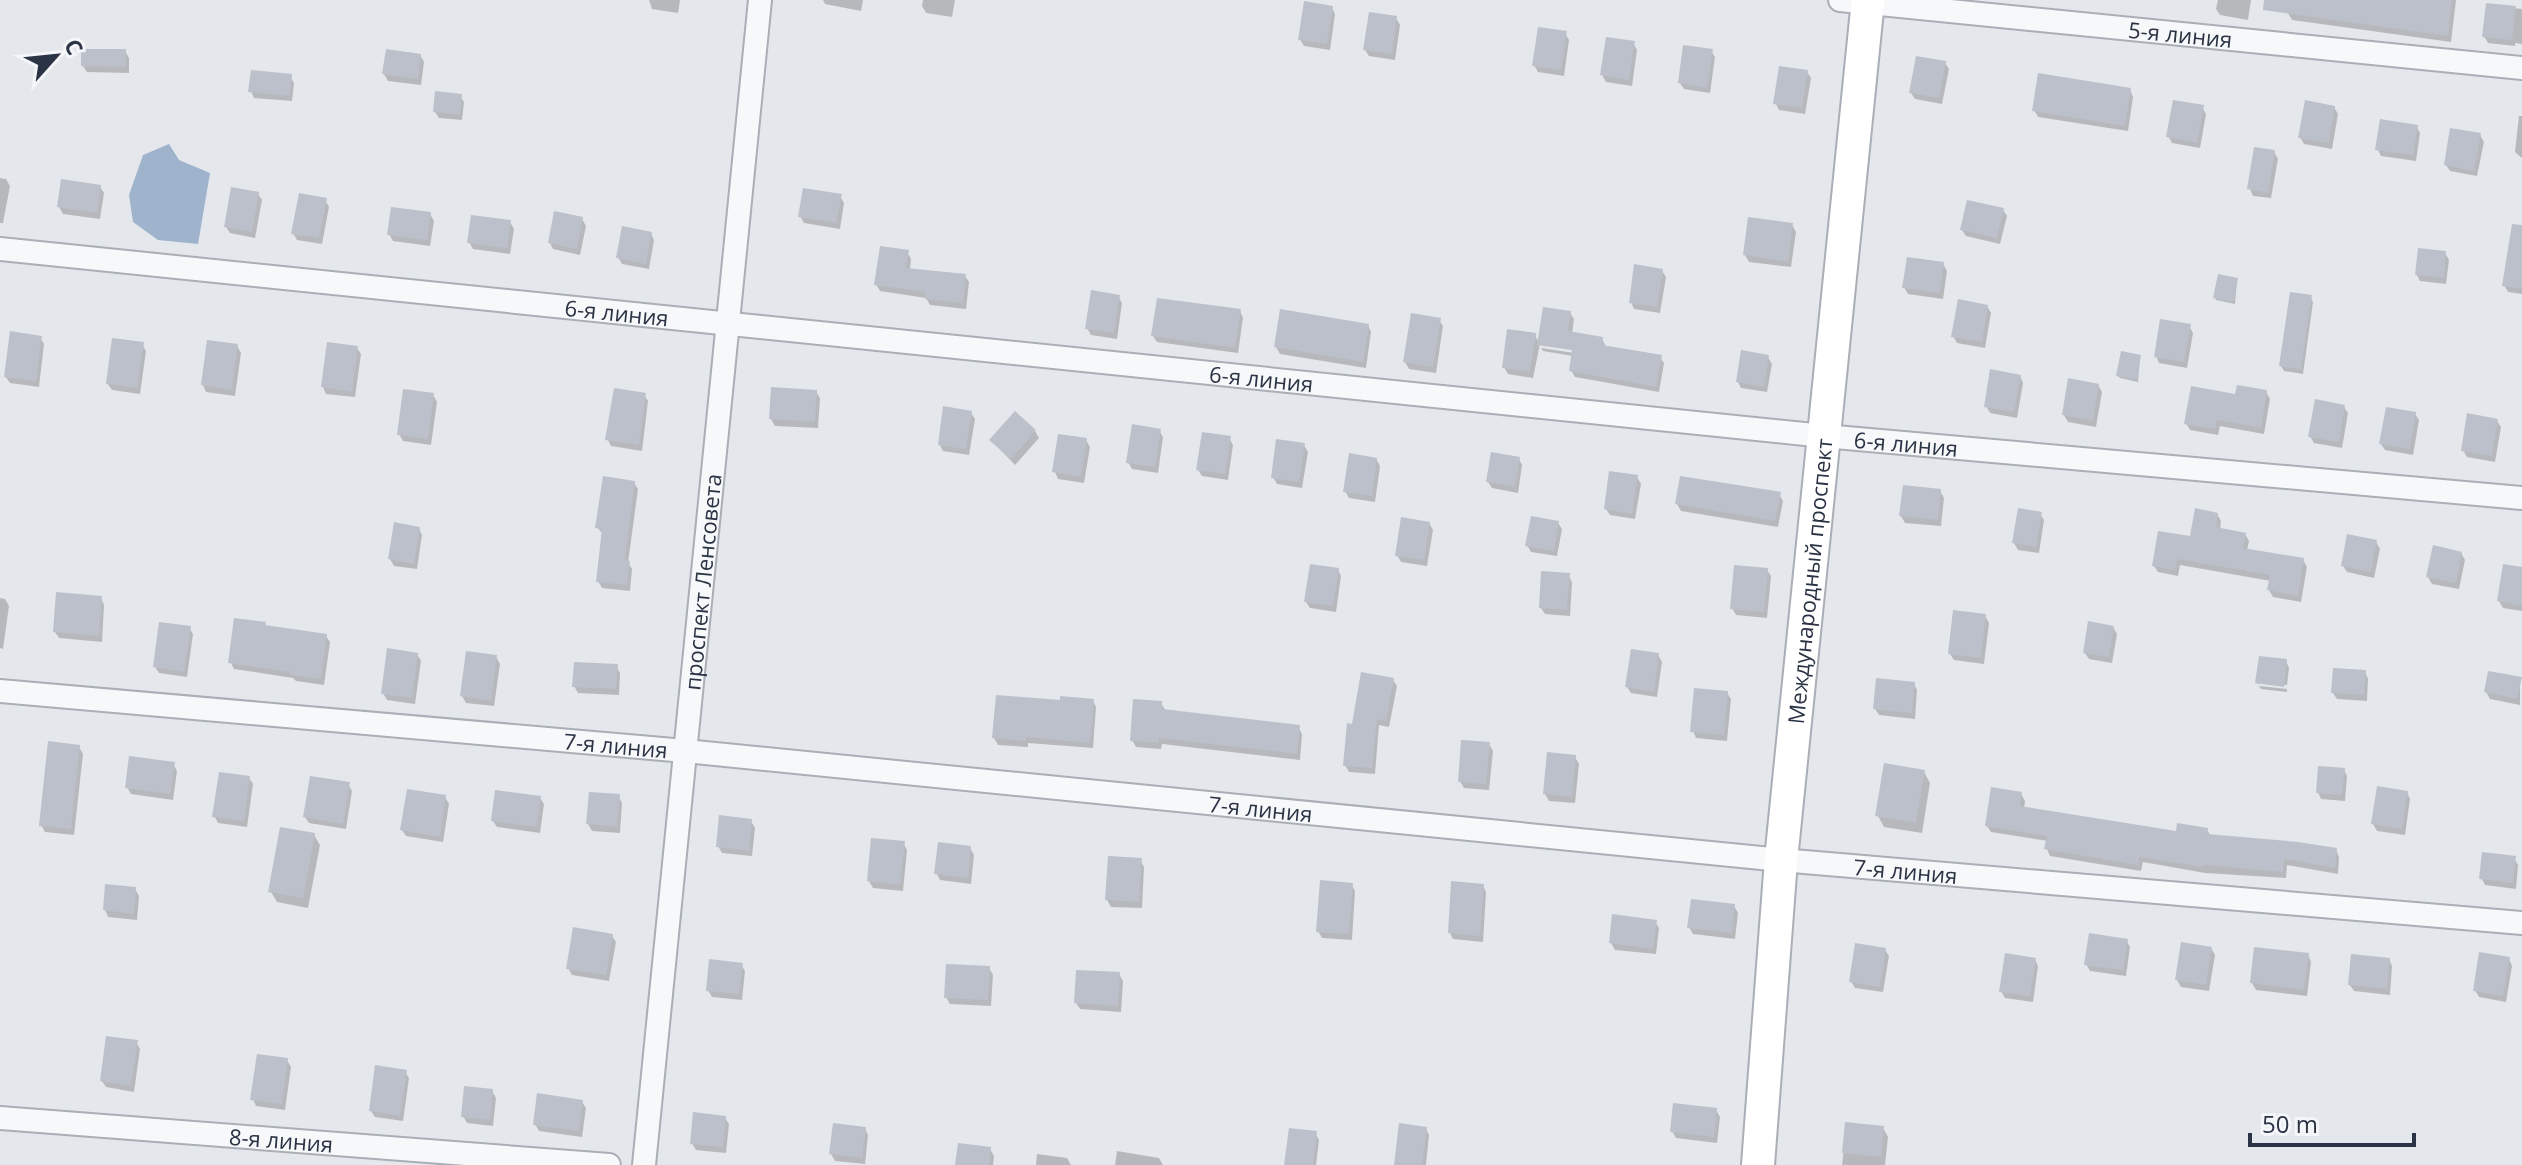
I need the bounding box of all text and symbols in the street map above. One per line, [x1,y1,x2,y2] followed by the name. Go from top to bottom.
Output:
[2127,14,2234,54] street label: 5-я линия
[16,16,96,96] north arrow
[58,33,91,60] text: С
[563,292,670,332] street label: 6-я линия
[1208,358,1315,399] street label: 6-я линия
[1853,424,1959,463] street label: 6-я линия
[1780,437,1839,725] street label: Международный проспект
[676,472,728,692] street label: проспект Ленсовета
[562,725,669,764] street label: 7-я линия
[1207,788,1314,828] street label: 7-я линия
[1852,851,1959,890] street label: 7-я линия
[2250,1097,2414,1147] scale bar
[2262,1107,2318,1140] text: 50 m
[228,1121,334,1159] street label: 8-я линия

